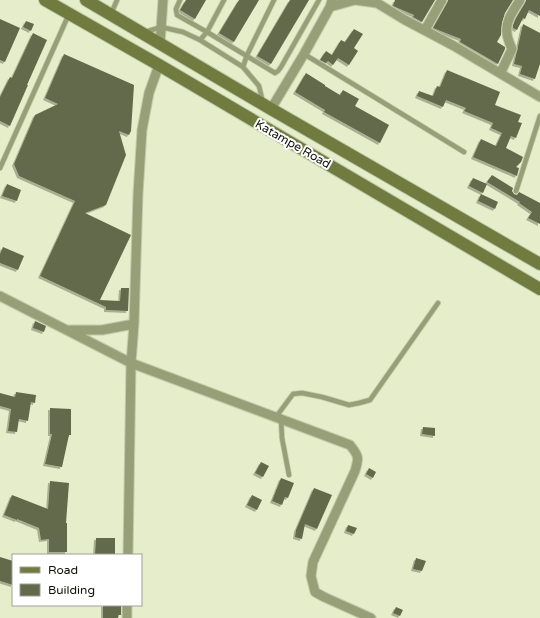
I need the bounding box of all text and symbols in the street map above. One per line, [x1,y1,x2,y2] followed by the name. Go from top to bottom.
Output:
[253,117,333,171] street label: Katampe Road
[12,554,142,606] legend
[48,563,78,577] text: Road
[48,583,95,597] text: Building

